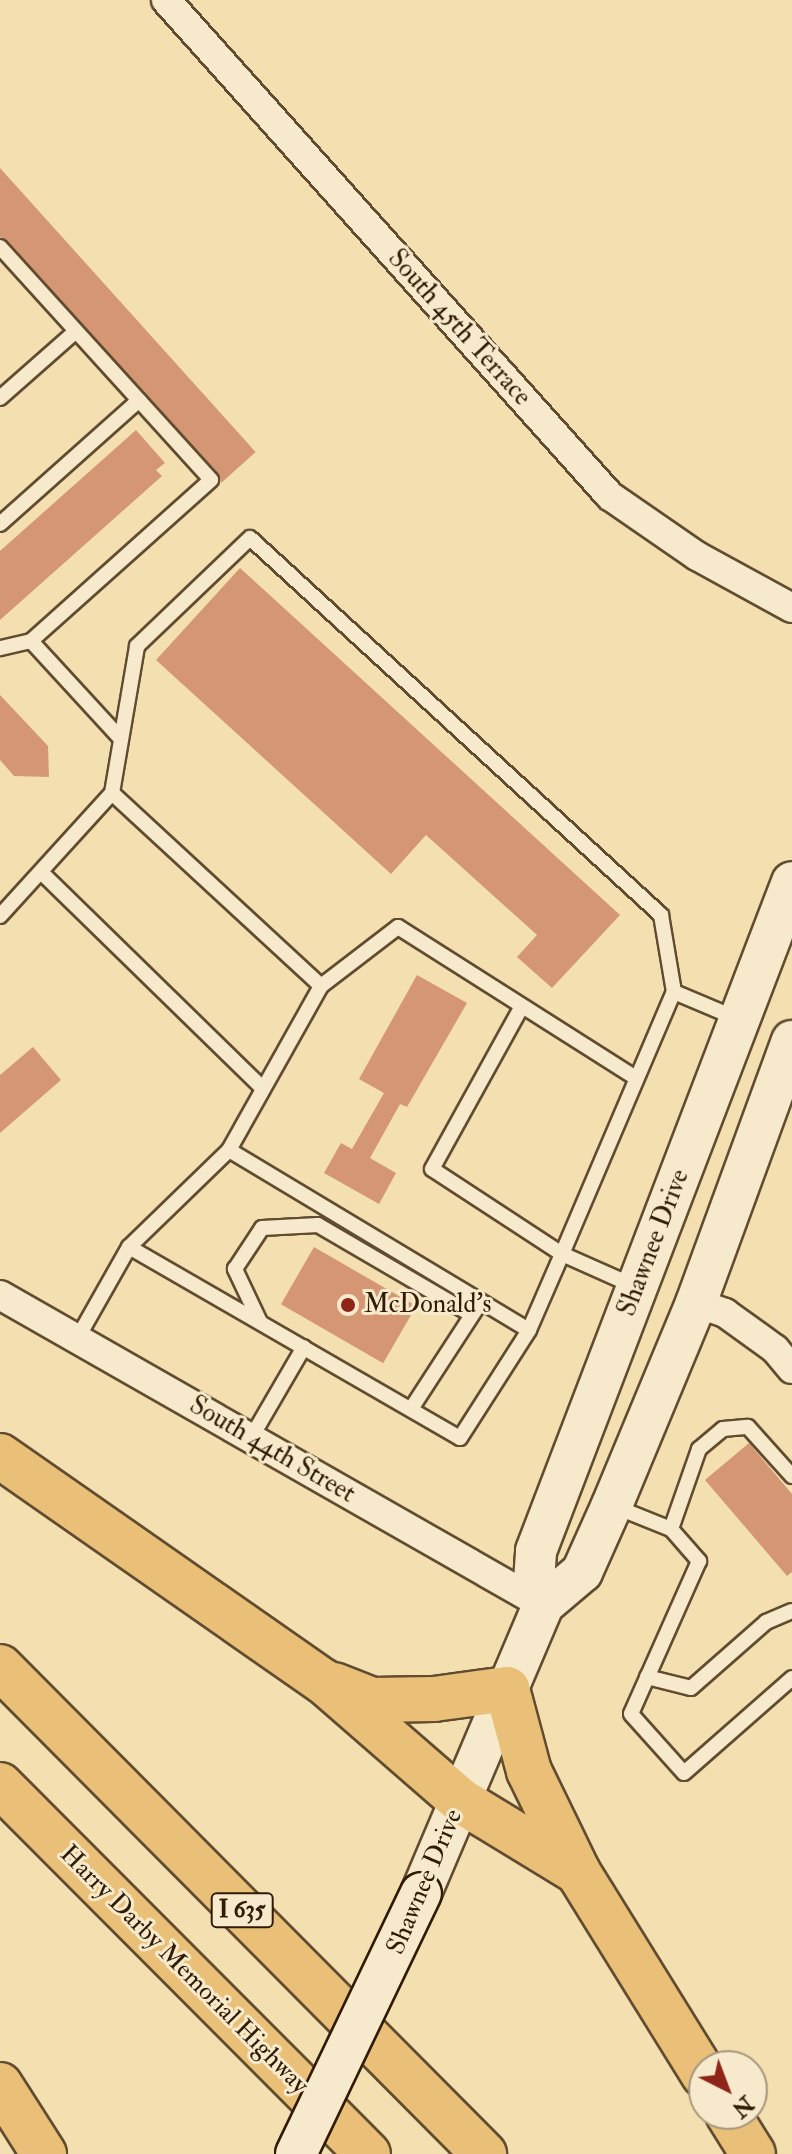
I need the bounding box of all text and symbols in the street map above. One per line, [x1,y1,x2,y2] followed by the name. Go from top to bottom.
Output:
[381,244,537,412] street label: South 45th Terrace
[612,1165,696,1321] street label: Shawnee Drive
[364,1289,491,1321] place label: McDonald's
[339,1296,357,1314] marker: McDonald's
[184,1390,360,1510] street label: South 44th Street
[380,1805,470,1959] street label: Shawnee Drive
[53,1839,315,2101] street label: Harry Darby Memorial Highway
[210,1890,274,1930] road number: I 635
[688,2050,768,2130] north arrow
[726,2089,759,2123] text: N

